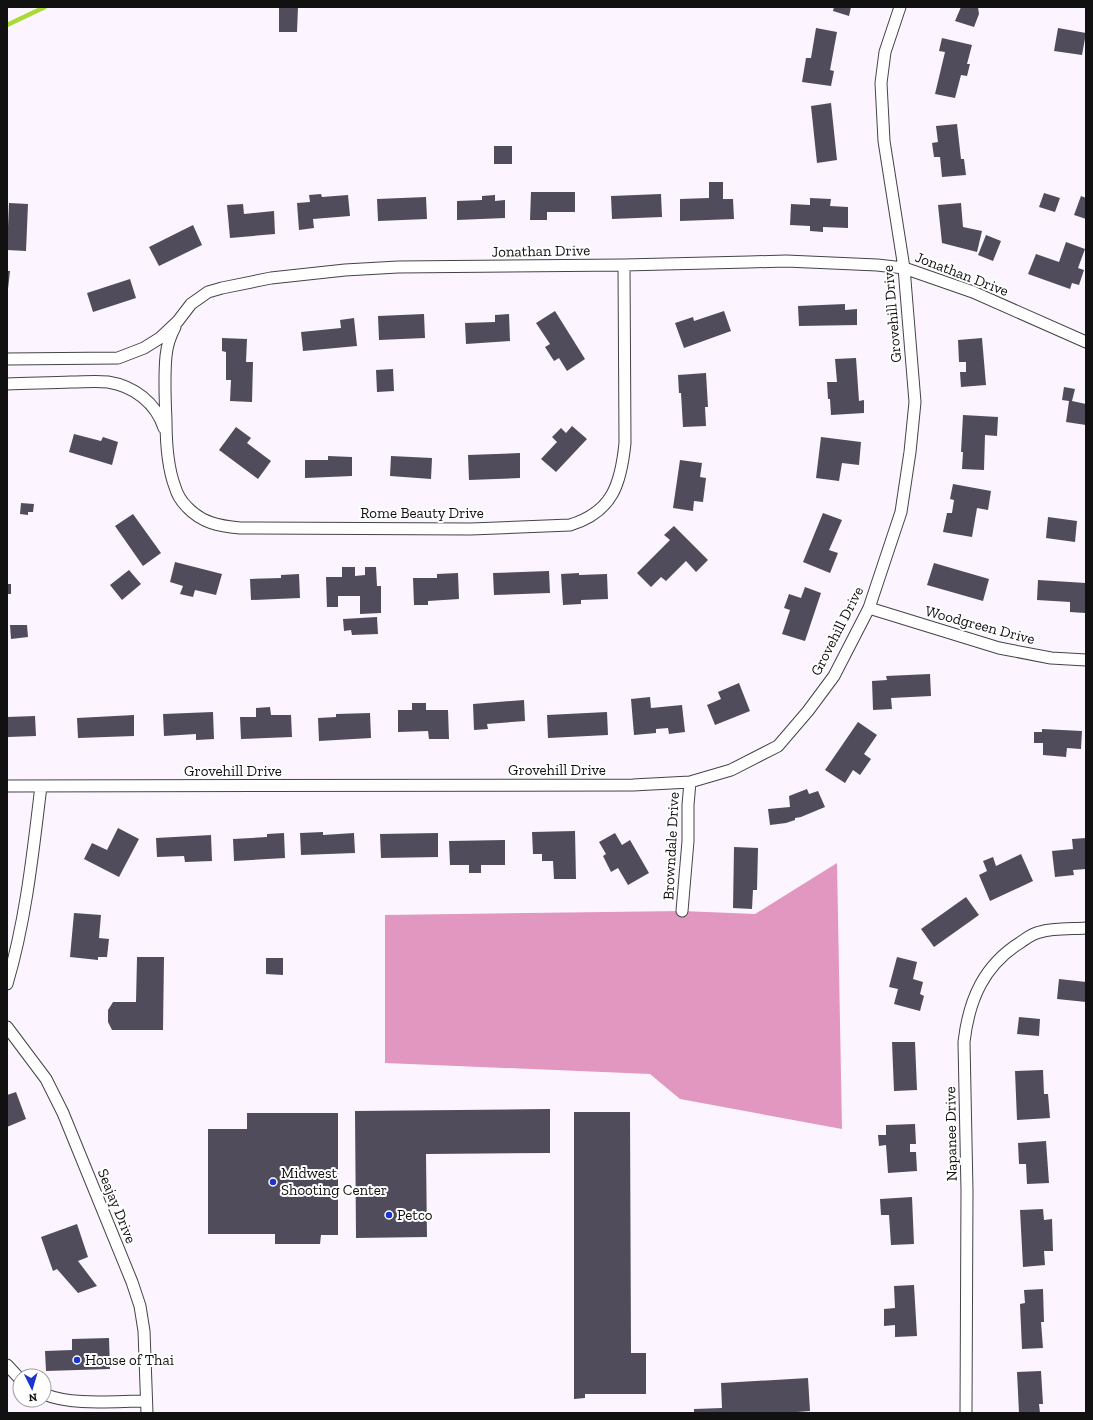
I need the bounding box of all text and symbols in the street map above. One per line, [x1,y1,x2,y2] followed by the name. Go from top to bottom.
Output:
[492,241,590,261] street label: Jonathan Drive
[913,248,1011,300] street label: Jonathan Drive
[879,264,905,364] street label: Grovehill Drive
[360,504,484,522] street label: Rome Beauty Drive
[807,583,867,679] street label: Grovehill Drive
[923,602,1037,648] street label: Woodgreen Drive
[508,761,606,779] street label: Grovehill Drive
[184,762,282,780] street label: Grovehill Drive
[659,791,683,901] street label: Browndale Drive
[941,1086,961,1182] street label: Napanee Drive
[281,1164,387,1199] place label: Midwest Shooting Center
[94,1166,140,1246] street label: Seajay Drive
[268,1177,278,1187] marker: Midwest Shooting Center
[397,1206,433,1224] place label: Petco
[384,1210,394,1220] marker: Petco
[85,1351,174,1369] place label: House of Thai
[72,1355,82,1365] marker: House of Thai
[12,1368,52,1408] north arrow
[27,1391,38,1404] text: N

